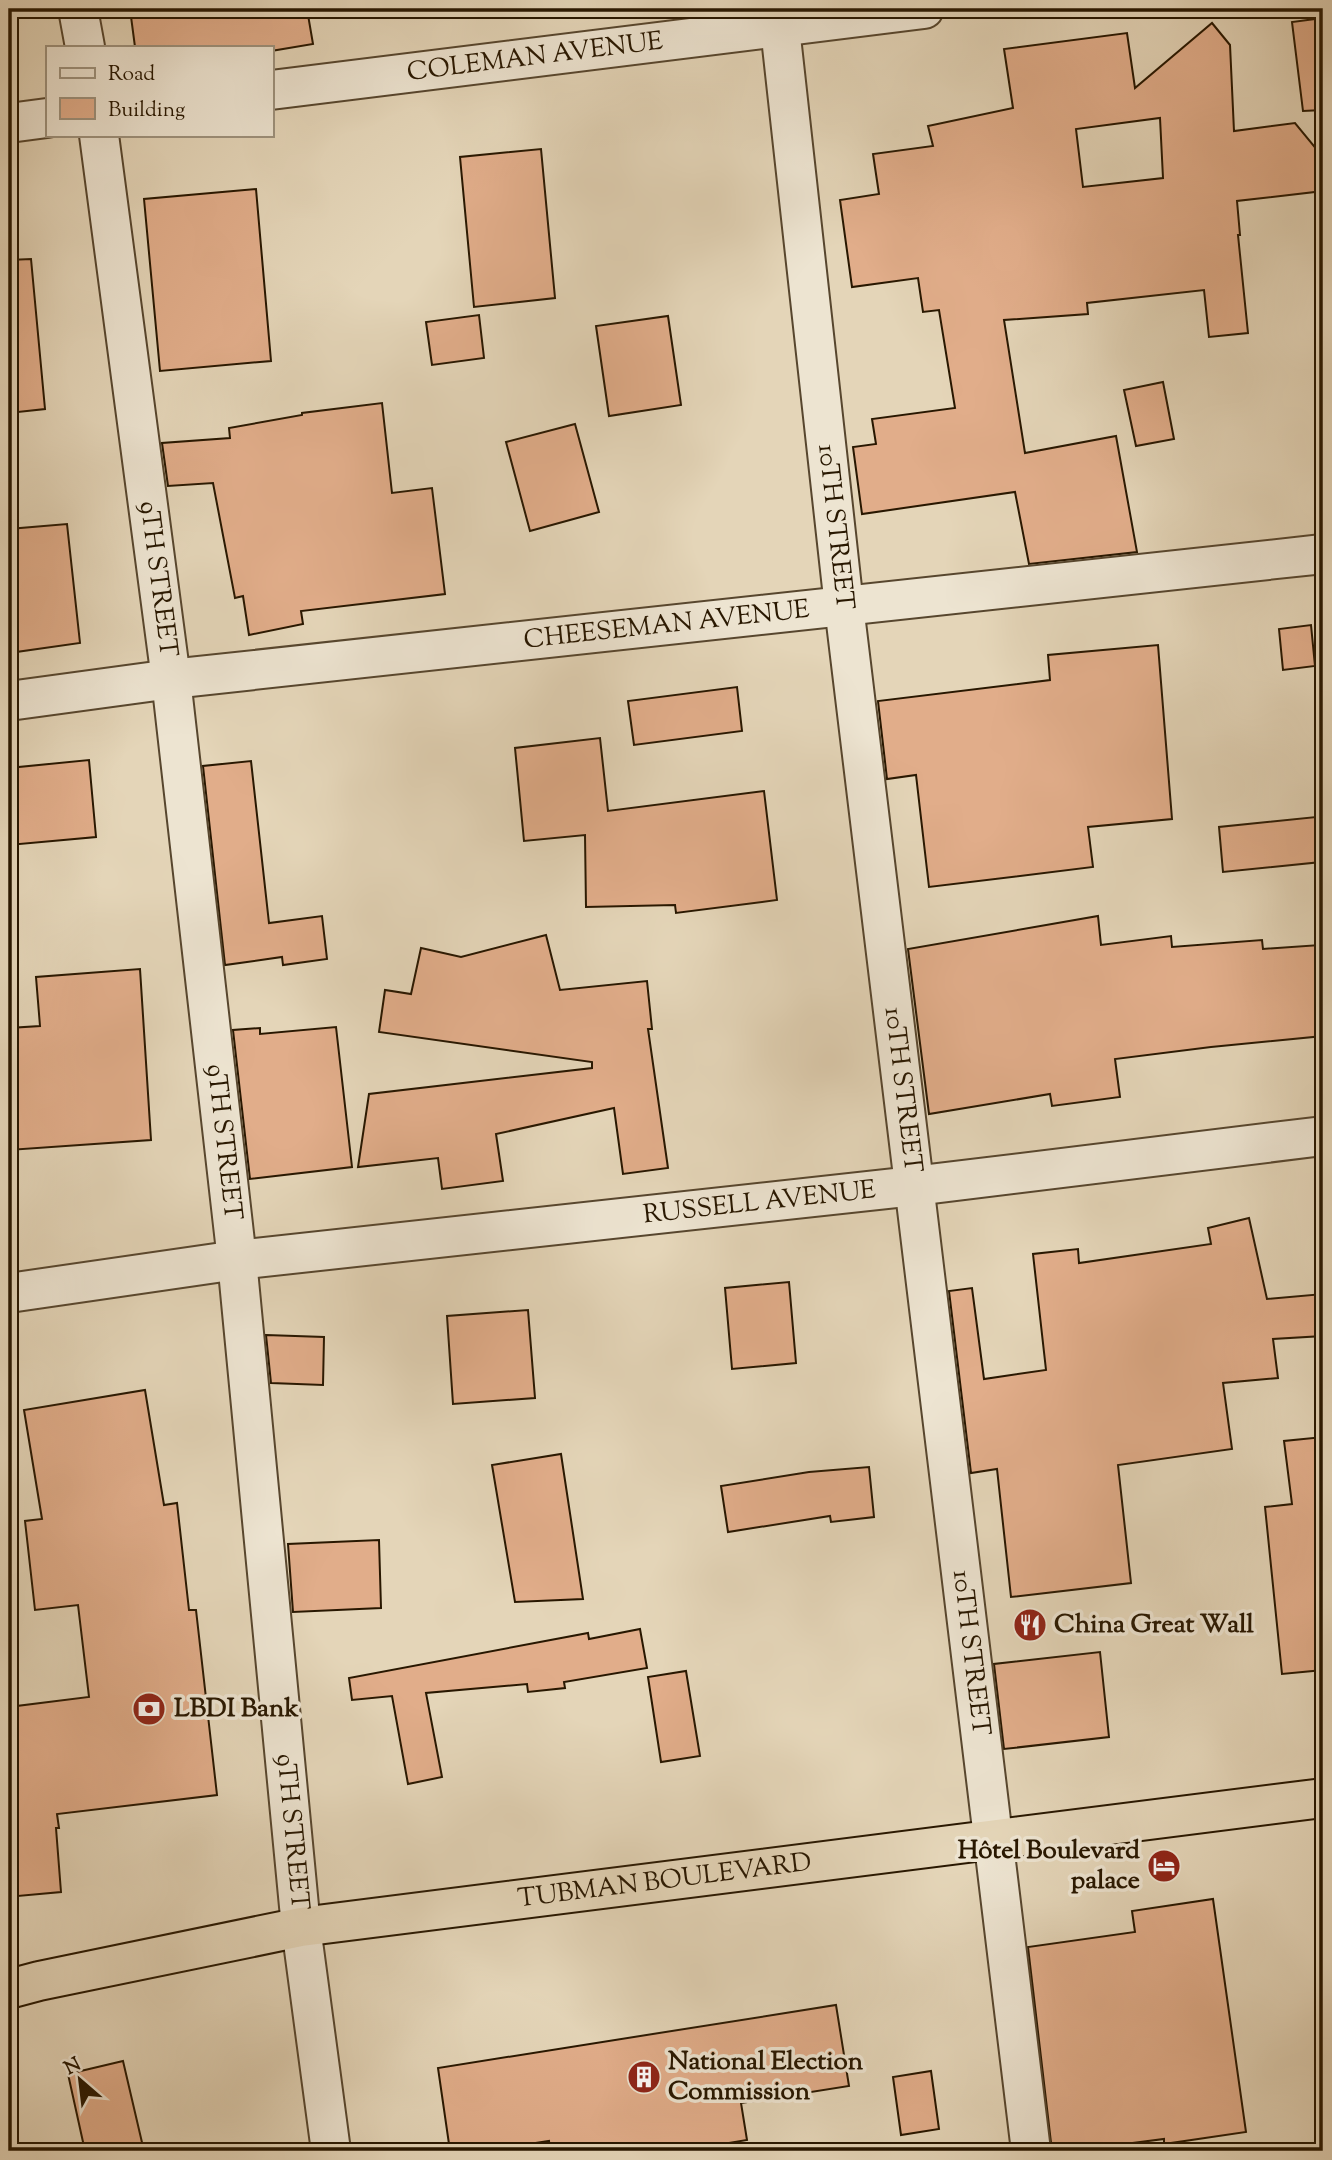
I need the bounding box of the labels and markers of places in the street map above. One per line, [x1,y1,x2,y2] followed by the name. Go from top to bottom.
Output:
[1011,1606,1049,1644] restaurant icon: China Great Wall
[1054,1607,1254,1644] place label: China Great Wall
[130,1690,168,1728] bank icon: LBDI Bank
[174,1691,299,1728] place label: LBDI Bank
[958,1833,1140,1900] place label: Hôtel Boulevard palace
[1145,1847,1183,1885] hotel icon: Hôtel Boulevard palace
[668,2044,864,2111] place label: National Election Commission
[625,2058,663,2096] building icon: National Election Commission

